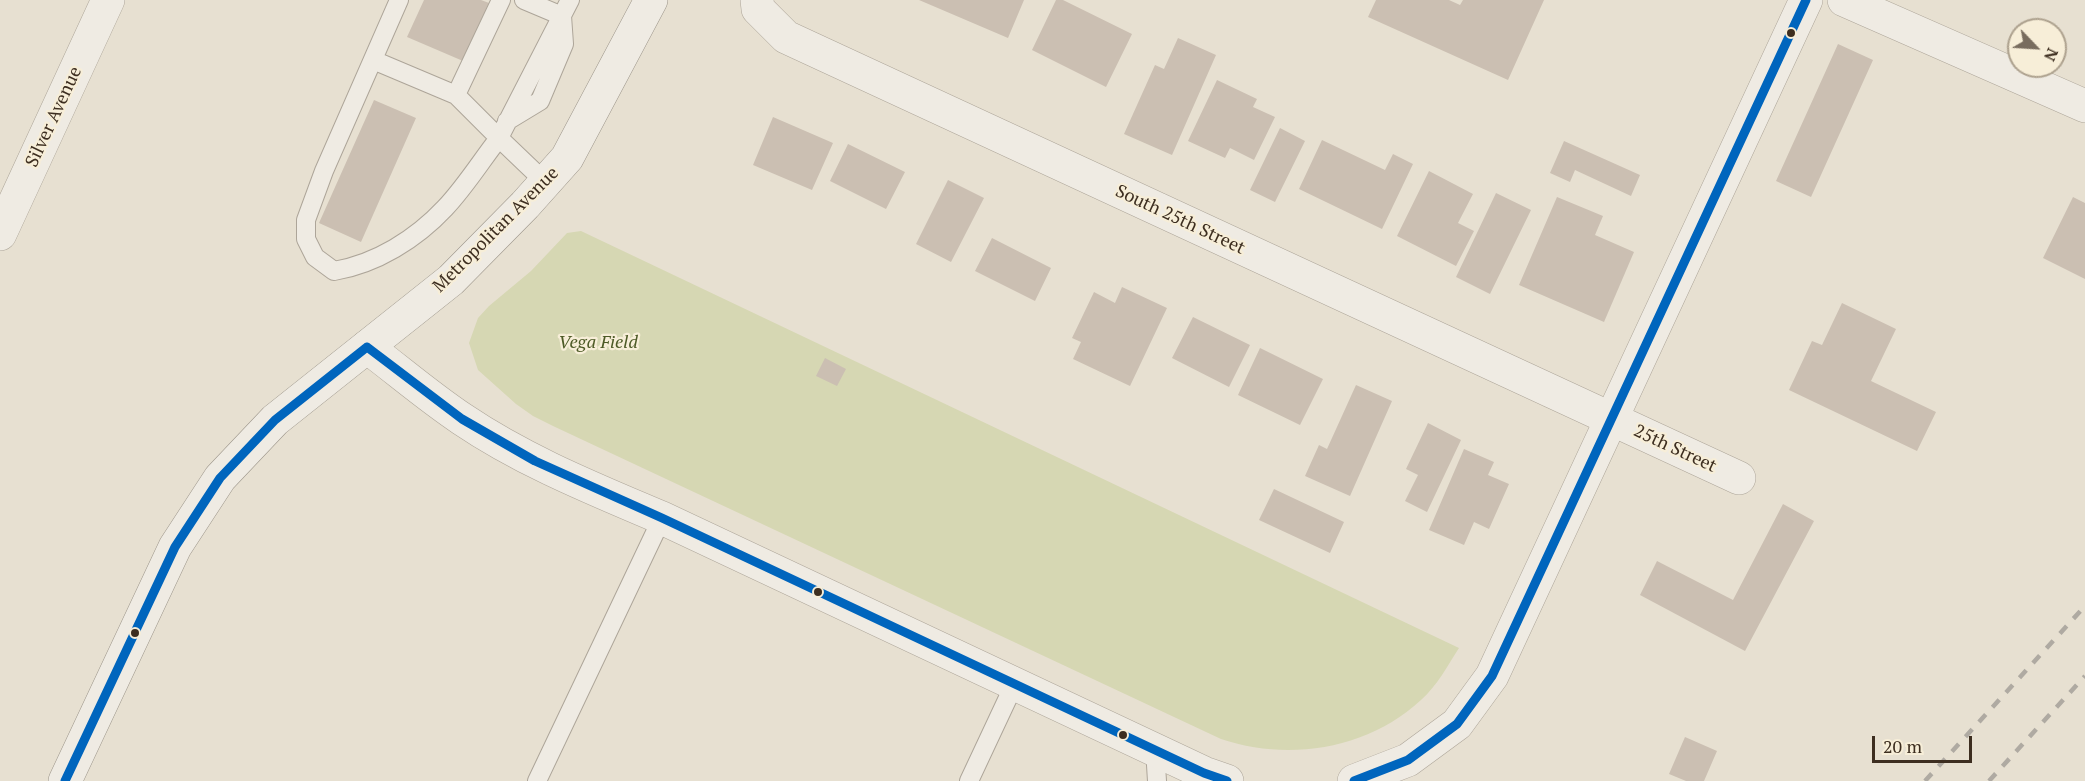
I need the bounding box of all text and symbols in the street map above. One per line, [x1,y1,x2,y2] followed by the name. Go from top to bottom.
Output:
[2007,18,2067,78] north arrow
[1785,27,1797,39] unlabelled marker
[2039,45,2064,65] text: N
[21,63,87,171] street label: Silver Avenue
[429,163,563,297] street label: Metropolitan Avenue
[1112,181,1248,259] street label: South 25th Street
[558,332,638,354] park label: Vega Field
[1630,420,1720,478] street label: 25th Street
[812,586,824,598] unlabelled marker
[129,627,141,639] unlabelled marker
[1875,724,1976,762] scale bar
[1117,729,1129,741] unlabelled marker
[1883,734,1922,758] text: 20 m

